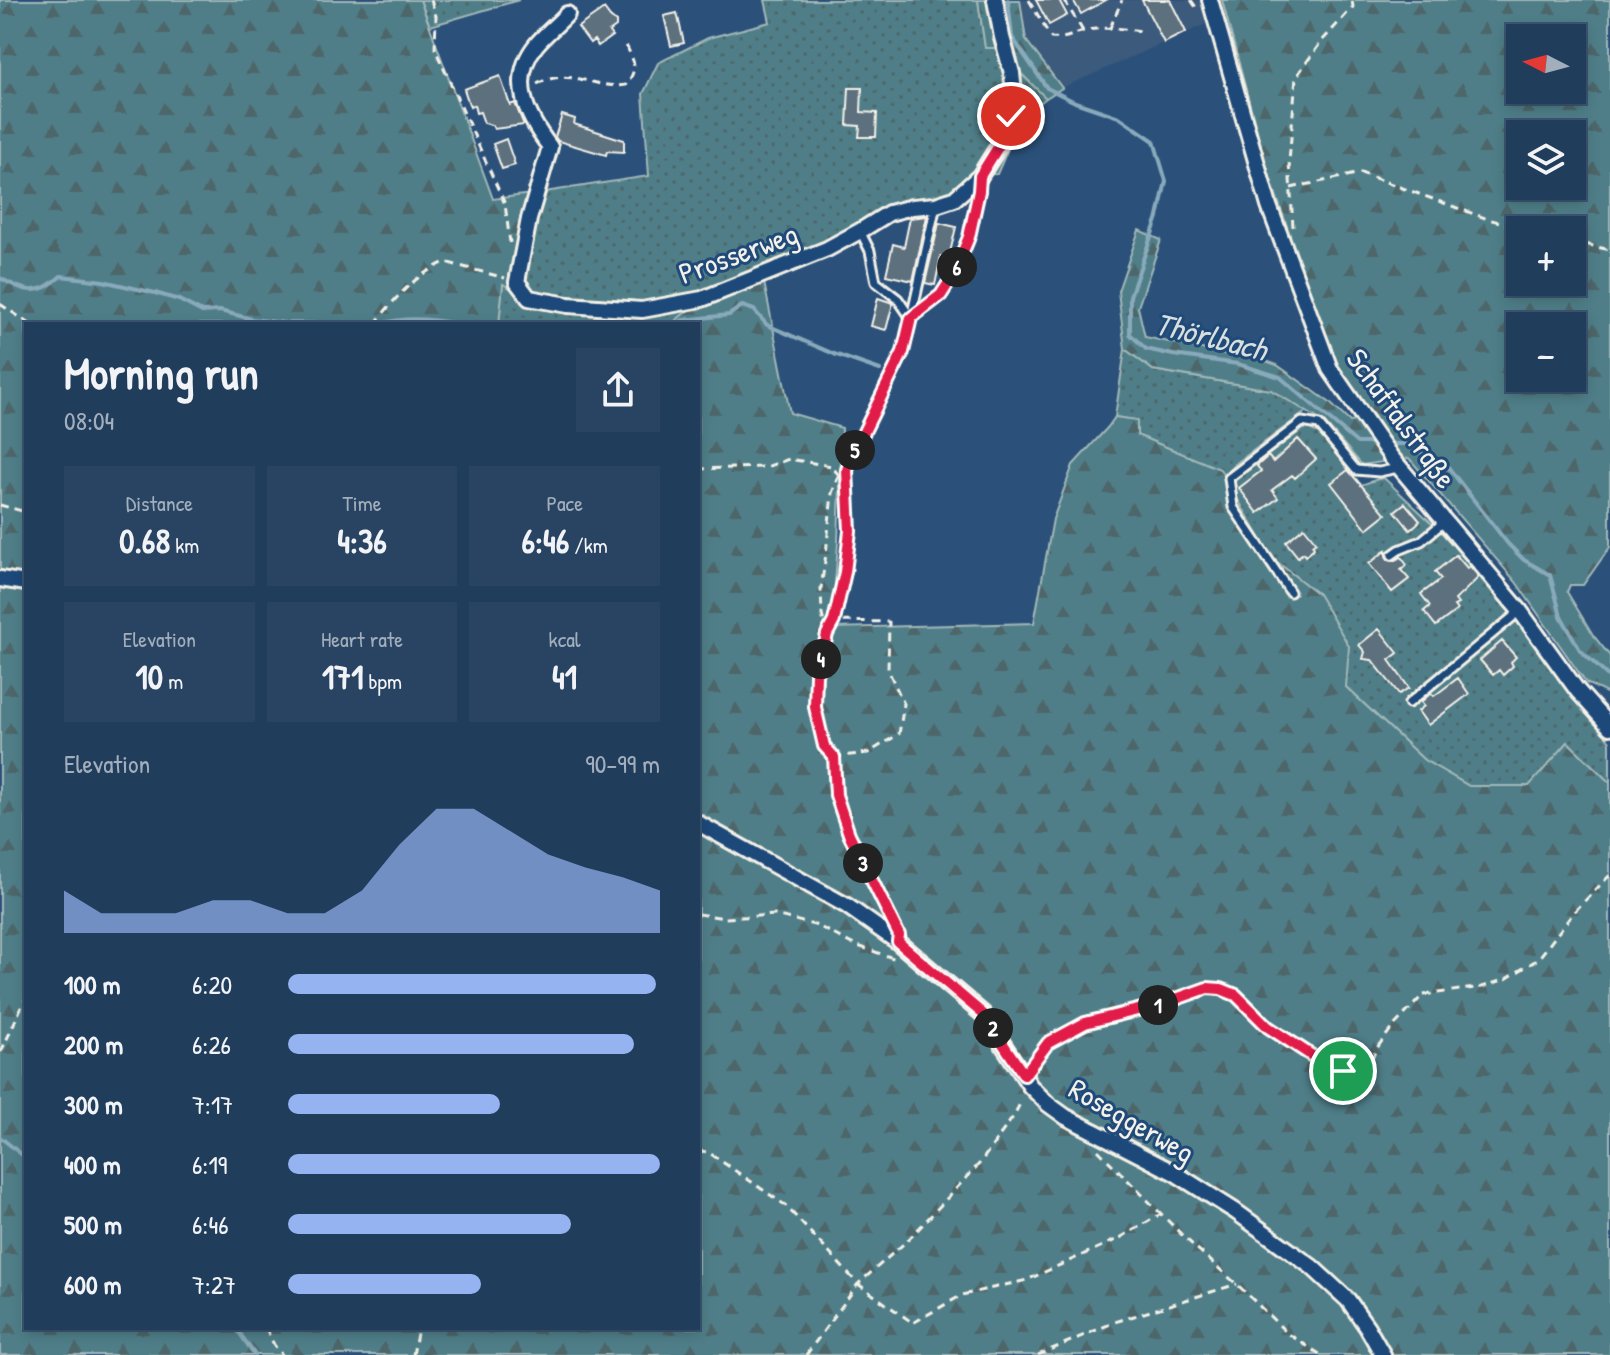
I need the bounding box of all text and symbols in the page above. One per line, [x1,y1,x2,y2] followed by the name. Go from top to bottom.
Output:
[1506,24,1586,104] north arrow
[1506,24,1586,392] map controls
[977,82,1045,150] pin
[989,94,1033,138] icon: check
[1506,120,1586,200] button: layers
[673,213,803,293] street label: Prosserweg
[1506,216,1586,296] button: +
[937,247,977,287] pin: 6
[953,252,961,282] text: 6
[1151,301,1274,371] water label: Thörlbach
[1506,312,1586,392] button: −
[1338,340,1466,496] street label: Schaftalstraße
[64,343,259,403] text: Morning run
[576,348,660,432] button: share
[64,403,114,438] text: 08:04
[835,430,875,470] pin: 5
[850,435,860,465] text: 5
[126,488,193,518] text: Distance
[343,488,381,518] text: Time
[546,488,583,518] text: Pace
[119,518,170,564] text: 0.68
[337,518,387,564] text: 4:36
[522,518,569,564] text: 6:46
[170,530,199,560] text: km
[569,530,608,560] text: /km
[123,624,196,654] text: Elevation
[321,624,403,654] text: Heart rate
[549,624,581,654] text: kcal
[801,639,841,679] pin: 4
[817,644,825,674] text: 4
[136,654,163,700] text: 10
[322,654,363,700] text: 171
[552,654,577,700] text: 41
[163,666,183,696] text: m
[363,666,402,696] text: bpm
[64,746,150,781] text: Elevation
[585,746,660,781] text: 90–99 m
[843,843,883,883] pin: 3
[858,848,868,878] text: 3
[64,967,120,1002] text: 100 m
[192,967,232,1002] text: 6:20
[1138,985,1178,1025] pin: 1
[1154,990,1162,1020] text: 1
[973,1008,1013,1048] pin: 2
[988,1013,998,1043] text: 2
[64,1027,123,1062] text: 200 m
[192,1027,231,1062] text: 6:26
[1309,1037,1377,1105] pin
[1321,1049,1365,1093] icon: arrive
[1062,1068,1202,1172] street label: Roseggerweg
[64,1087,123,1122] text: 300 m
[192,1087,233,1122] text: 7:17
[64,1147,121,1182] text: 400 m
[192,1147,227,1182] text: 6:19
[64,1207,122,1242] text: 500 m
[192,1207,229,1242] text: 6:46
[64,1267,121,1302] text: 600 m
[192,1267,236,1302] text: 7:27

